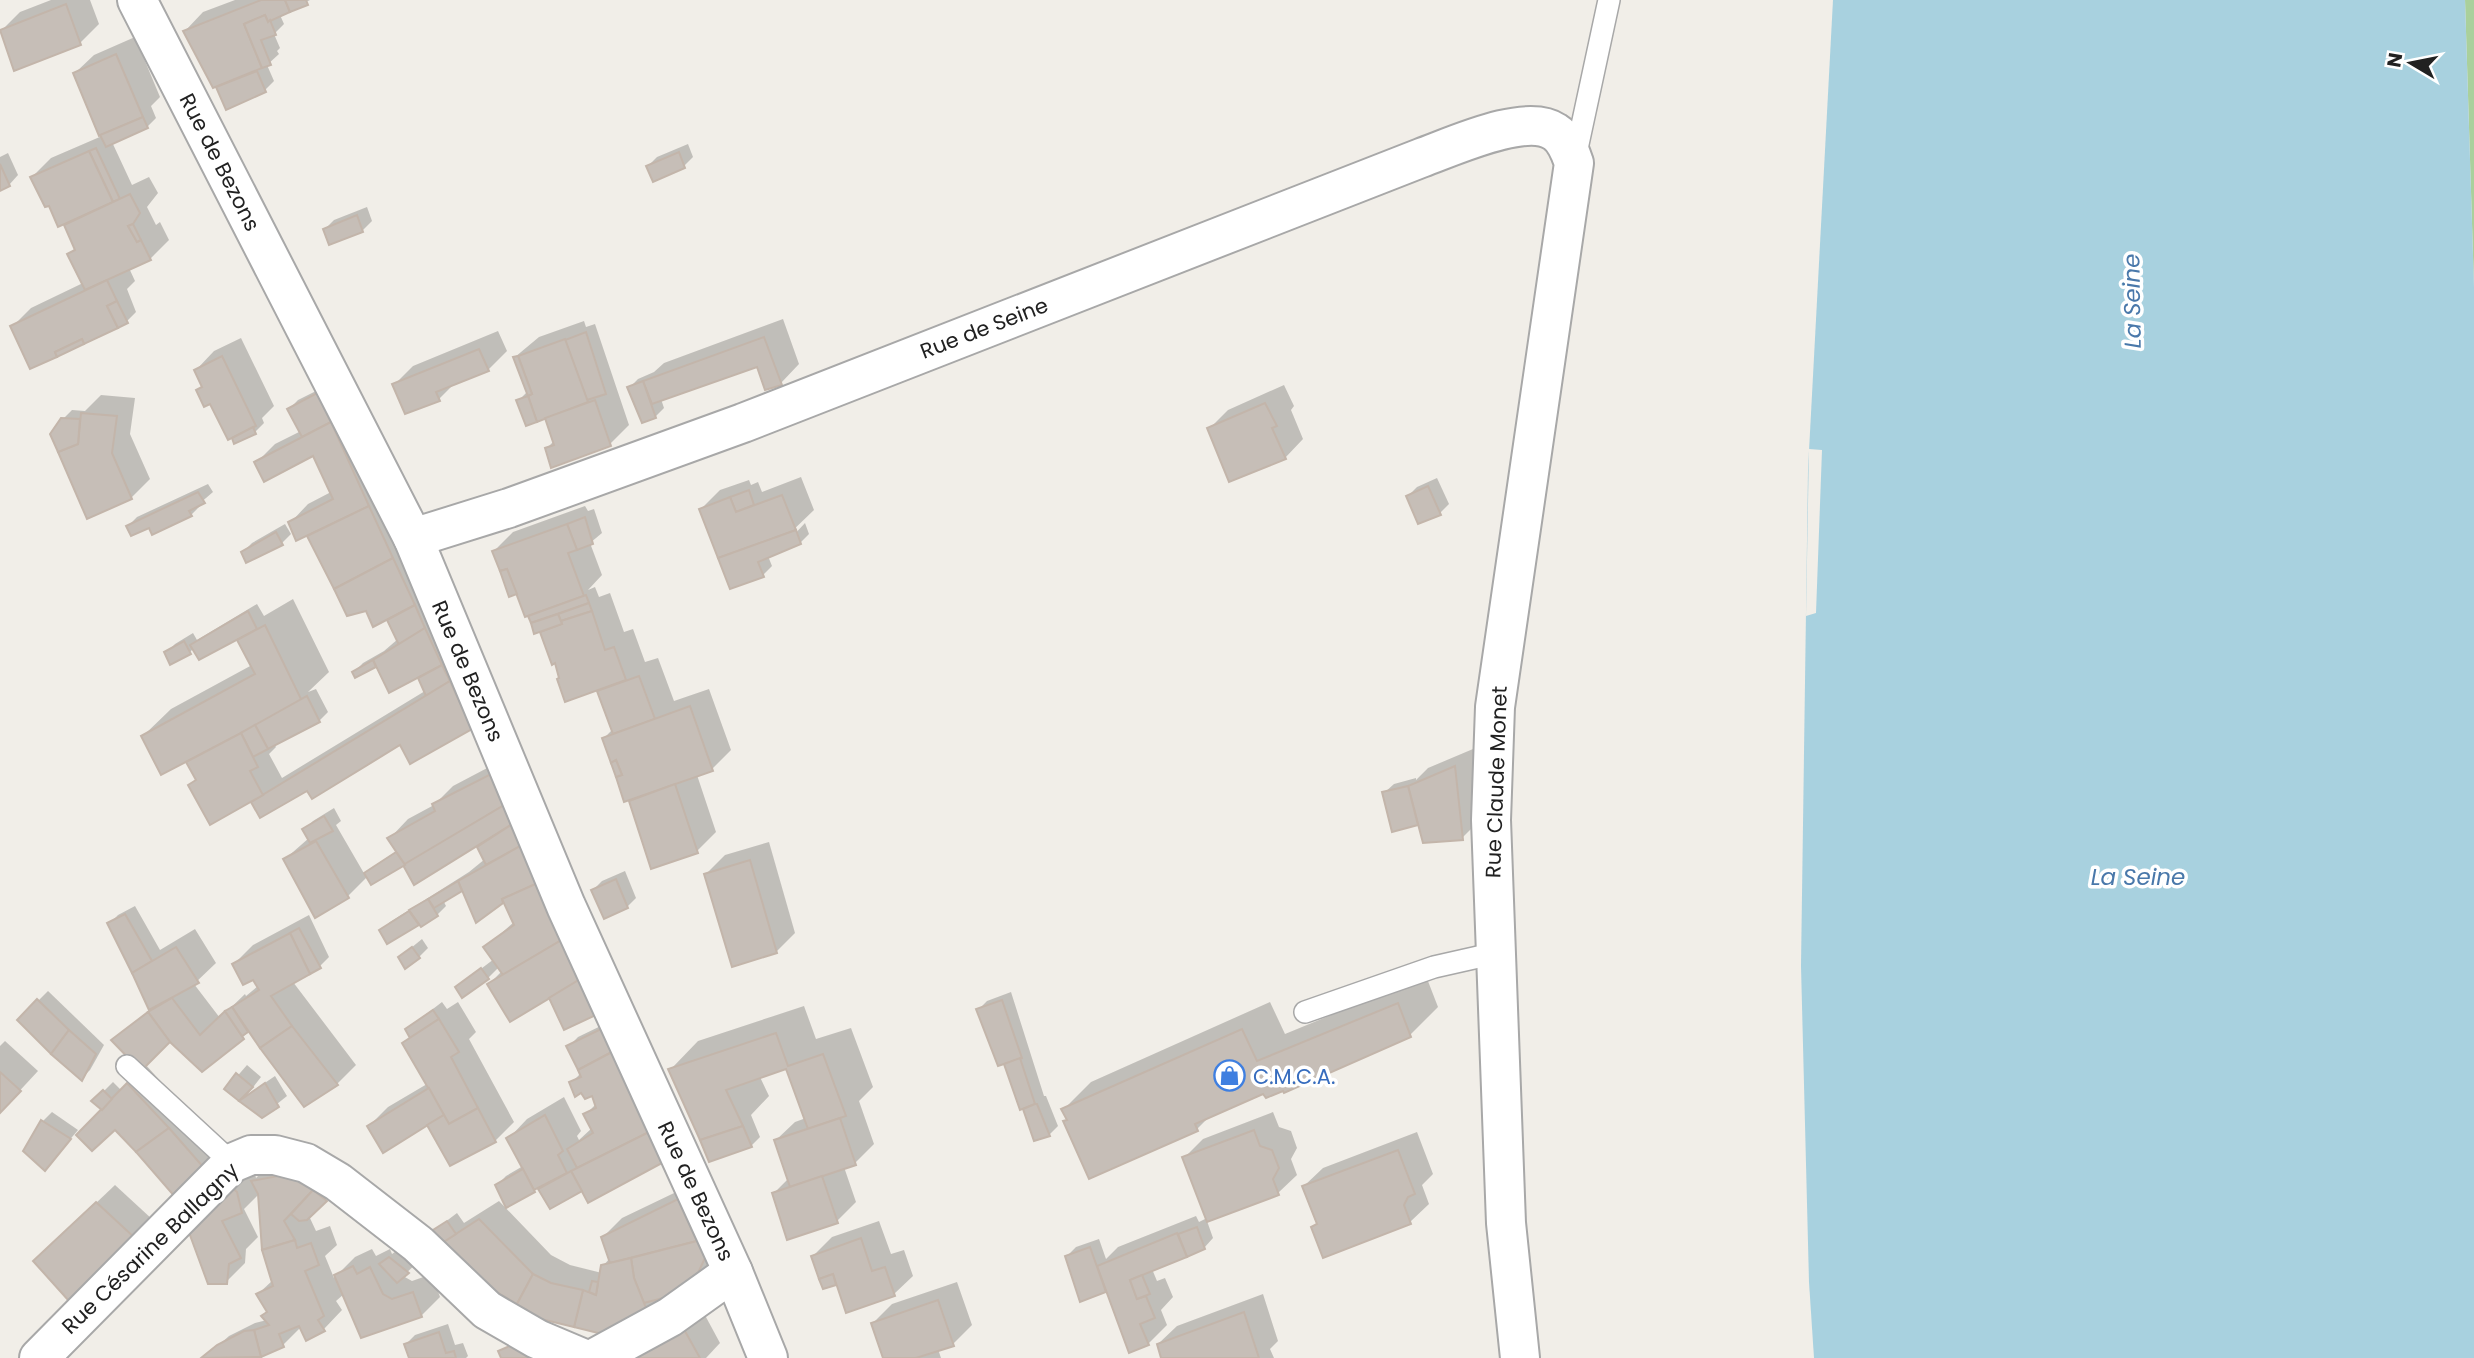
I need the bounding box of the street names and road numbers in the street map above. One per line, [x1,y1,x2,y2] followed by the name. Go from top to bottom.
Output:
[173,88,267,236] street label: Rue de Bezons
[916,290,1052,366] street label: Rue de Seine
[425,596,511,746] street label: Rue de Bezons
[1478,685,1514,879] street label: Rue Claude Monet
[651,1116,741,1266] street label: Rue de Bezons
[55,1156,245,1340] street label: Rue Césarine Ballagny

